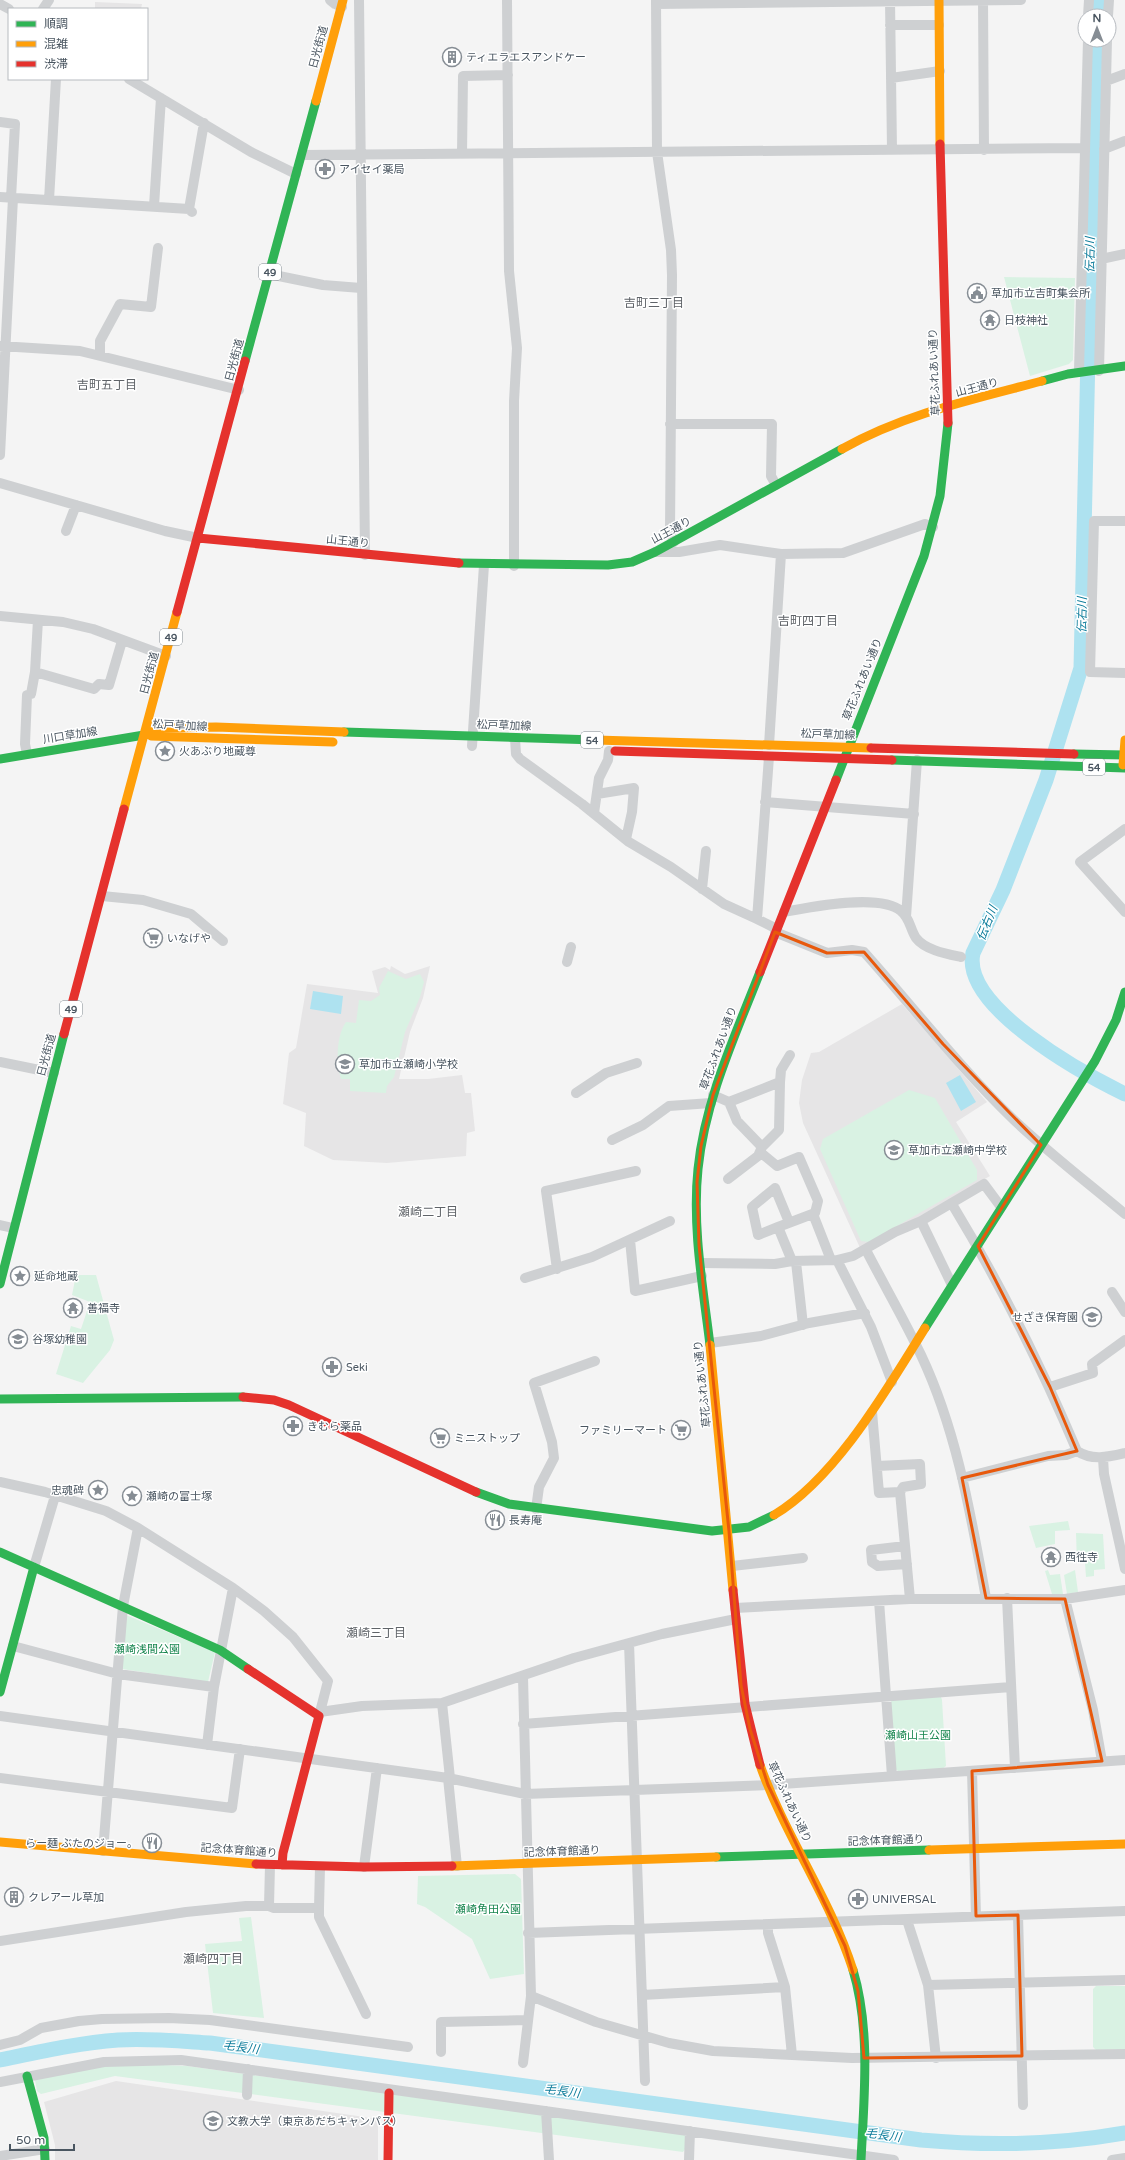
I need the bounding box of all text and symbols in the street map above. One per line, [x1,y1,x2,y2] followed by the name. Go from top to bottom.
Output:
[8,8,148,80] legend
[1077,8,1117,48] north arrow
[1093,12,1101,25] text: N
[44,17,68,31] text: 順調
[307,24,330,70] street label: 日光街道
[44,37,68,51] text: 混雑
[441,46,463,68] building icon: ティエラエスアンドケー
[466,51,586,64] place label: ティエラエスアンドケー
[44,57,68,71] text: 渋滞
[314,158,336,180] pharmacy icon: アイセイ薬局
[339,163,404,176] place label: アイセイ薬局
[1083,235,1097,273] water label: 伝右川
[259,264,281,280] road number: 49
[966,282,988,304] public building icon: 草加市立吉町集会所
[991,287,1091,300] place label: 草加市立吉町集会所
[624,296,684,310] district label: 吉町三丁目
[979,309,1001,331] temple icon: 日枝神社
[1004,314,1048,327] place label: 日枝神社
[926,328,943,416] street label: 草花ふれあい通り
[223,337,246,383] street label: 日光街道
[954,376,1000,399] street label: 山王通り
[77,378,137,392] district label: 吉町五丁目
[649,514,694,547] street label: 山王通り
[325,533,371,550] street label: 山王通り
[1075,595,1089,633] water label: 伝右川
[778,614,838,628] district label: 吉町四丁目
[160,629,182,645] road number: 49
[840,636,885,722] street label: 草花ふれあい通り
[138,650,161,696] street label: 日光街道
[152,718,208,733] street label: 松戸草加線
[476,718,532,733] street label: 松戸草加線
[42,725,98,746] street label: 川口草加線
[800,727,856,742] street label: 松戸草加線
[581,732,603,748] road number: 54
[154,740,176,762] place icon: 火あぶり地蔵尊
[179,745,256,758] place label: 火あぶり地蔵尊
[1083,759,1105,775] road number: 54
[974,902,1001,942] water label: 伝右川
[142,927,164,949] supermarket icon: いなげや
[167,932,211,945] place label: いなげや
[60,1001,82,1017] road number: 49
[697,1005,740,1092] street label: 草花ふれあい通り
[35,1032,58,1078] street label: 日光街道
[334,1053,356,1075] school or university icon: 草加市立瀬崎小学校
[359,1058,458,1071] place label: 草加市立瀬崎小学校
[883,1139,905,1161] school or university icon: 草加市立瀬崎中学校
[908,1144,1007,1157] place label: 草加市立瀬崎中学校
[398,1205,458,1219] district label: 瀬崎二丁目
[9,1265,31,1287] place icon: 延命地蔵
[34,1270,78,1283] place label: 延命地蔵
[62,1297,84,1319] temple icon: 善福寺
[87,1302,120,1315] place label: 善福寺
[1081,1306,1103,1328] school or university icon: せざき保育園
[1012,1311,1078,1324] place label: せざき保育園
[7,1328,29,1350] school or university icon: 谷塚幼稚園
[32,1333,87,1346] place label: 谷塚幼稚園
[691,1340,714,1428] street label: 草花ふれあい通り
[321,1356,343,1378] pharmacy icon: Seki
[346,1361,368,1374] place label: Seki
[282,1415,304,1437] pharmacy icon: きむら薬品
[670,1419,692,1441] supermarket icon: ファミリーマート
[307,1420,362,1433] place label: きむら薬品
[579,1424,667,1437] place label: ファミリーマート
[429,1427,451,1449] supermarket icon: ミニストップ
[454,1432,520,1445] place label: ミニストップ
[87,1479,109,1501] place icon: 忠魂碑
[51,1484,84,1497] place label: 忠魂碑
[121,1485,143,1507] place icon: 瀬崎の富士塚
[146,1490,212,1503] place label: 瀬崎の富士塚
[484,1509,506,1531] restaurant icon: 長寿庵
[509,1514,542,1527] place label: 長寿庵
[1040,1546,1062,1568] temple icon: 西徃寺
[1065,1551,1098,1564] place label: 西徃寺
[346,1626,406,1640] district label: 瀬崎三丁目
[114,1643,180,1656] park label: 瀬崎浅間公園
[885,1729,951,1742] park label: 瀬崎山王公園
[765,1760,814,1845] street label: 草花ふれあい通り
[141,1832,163,1854] restaurant icon: らー麺 ぶたのジョー。
[847,1833,925,1848] street label: 記念体育館通り
[25,1837,138,1850] place label: らー麺 ぶたのジョー。
[200,1841,278,1860] street label: 記念体育館通り
[523,1844,601,1859] street label: 記念体育館通り
[3,1886,25,1908] building icon: クレアール草加
[847,1888,869,1910] pharmacy icon: UNIVERSAL
[28,1891,104,1904] place label: クレアール草加
[872,1893,937,1906] place label: UNIVERSAL
[455,1903,521,1916] park label: 瀬崎角田公園
[183,1952,243,1966] district label: 瀬崎四丁目
[222,2038,262,2057] water label: 毛長川
[543,2082,583,2101] water label: 毛長川
[202,2110,224,2132] school or university icon: 文教大学（東京あだちキャンパス）
[227,2115,403,2128] place label: 文教大学（東京あだちキャンパス）
[10,2126,74,2152] scale bar
[864,2126,904,2145] water label: 毛長川
[16,2133,45,2147] text: 50 m

